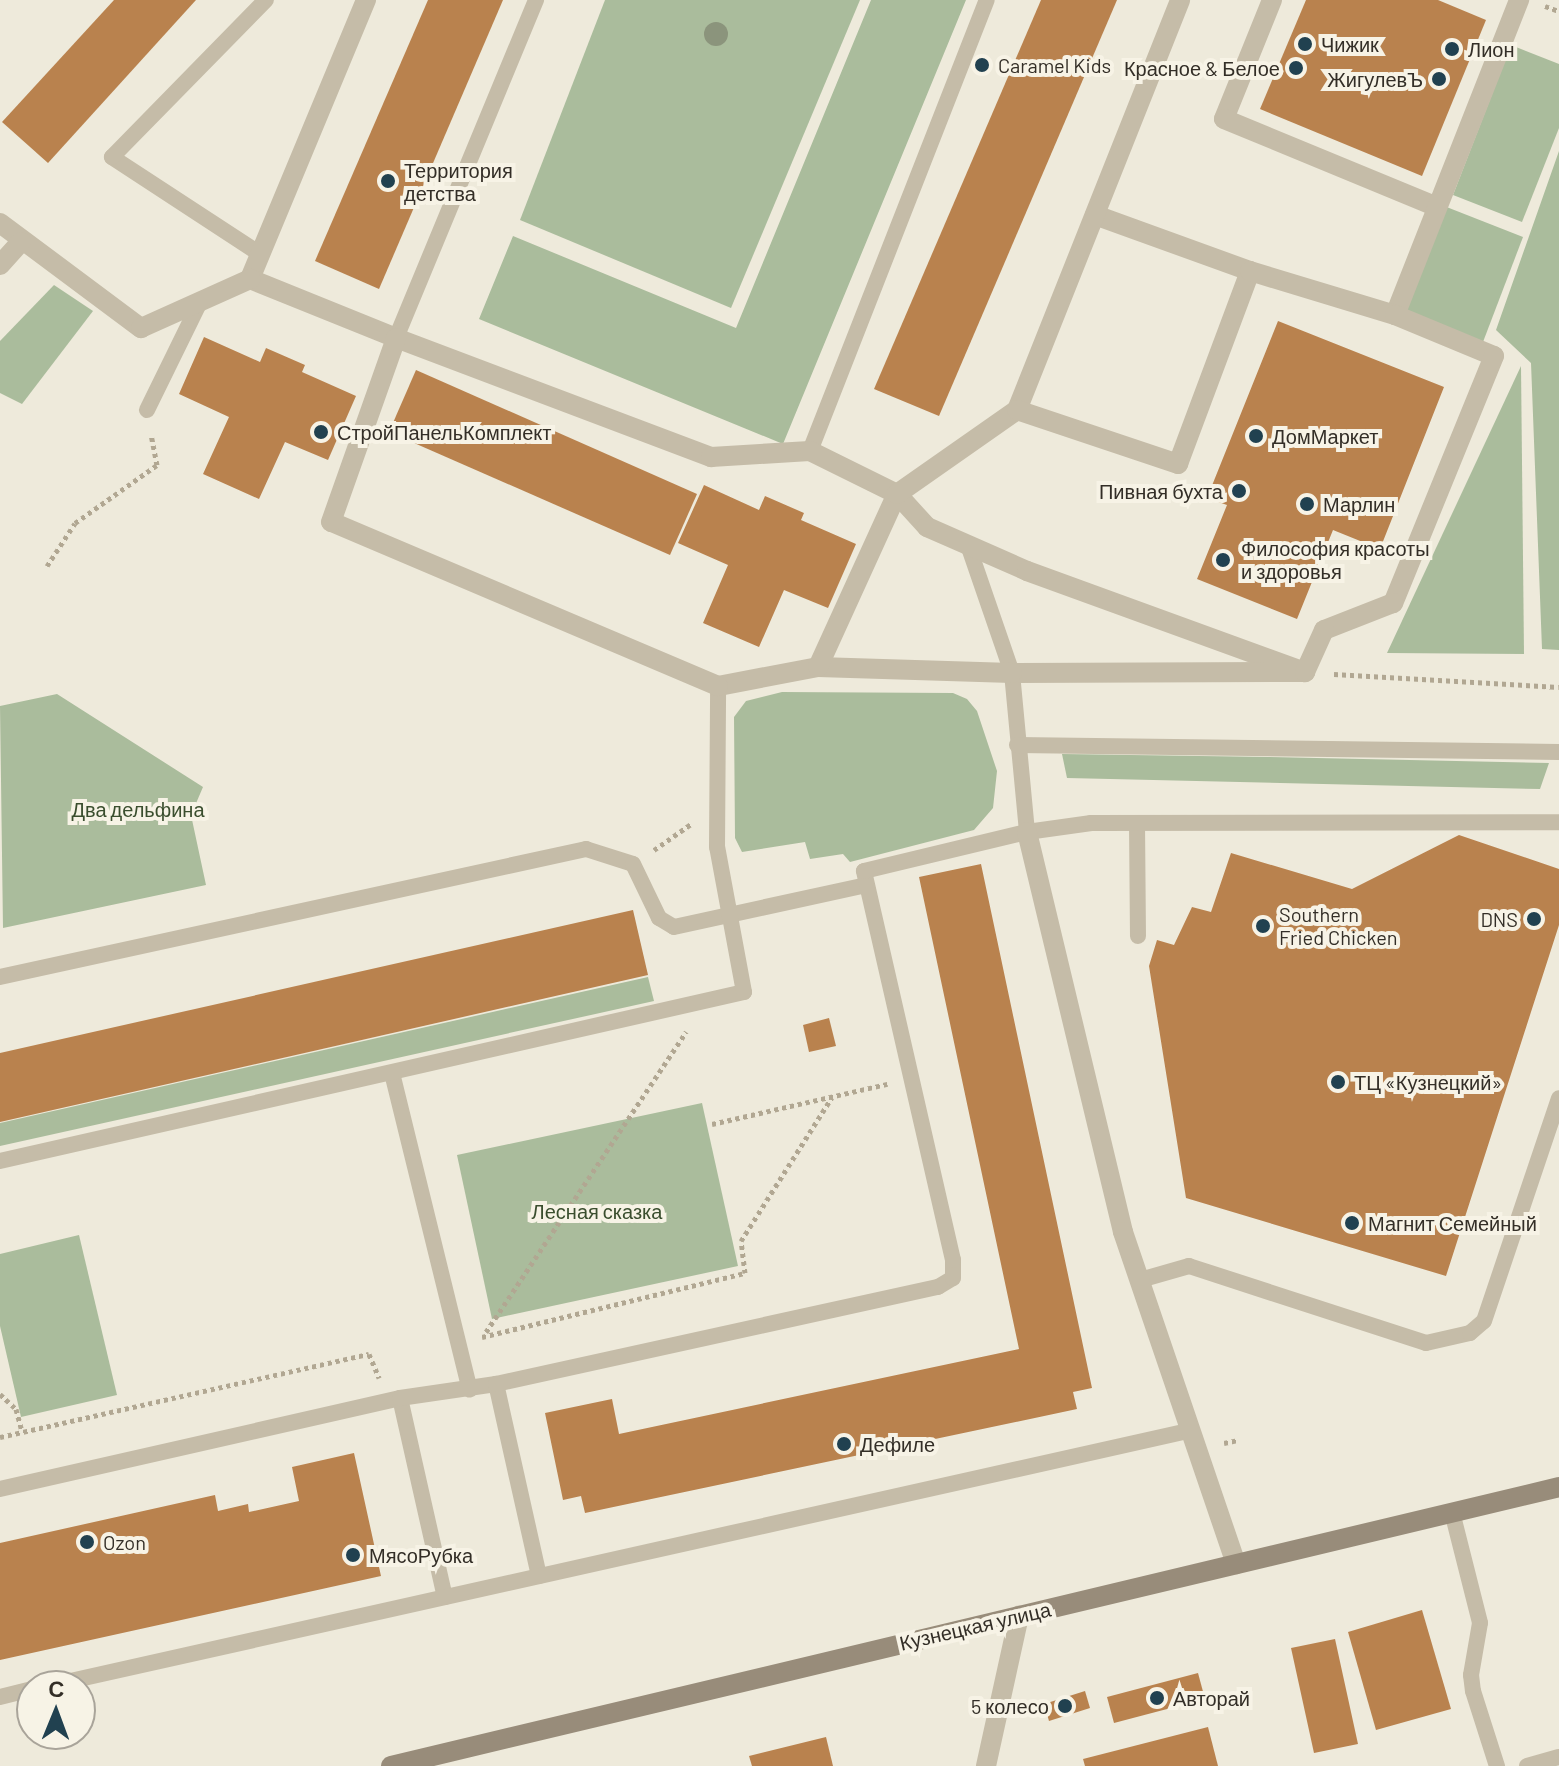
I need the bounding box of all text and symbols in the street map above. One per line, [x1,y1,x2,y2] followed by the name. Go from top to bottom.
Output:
[1321,32,1379,56] place label: Чижик
[1296,35,1314,53] marker: Чижик
[1468,37,1514,61] place label: Лион
[1443,40,1461,58] marker: Лион
[998,53,1111,77] place label: Caramel Kids
[973,56,991,74] marker: Caramel Kids
[1124,56,1280,80] place label: Красное & Белое
[1287,59,1305,77] marker: Красное & Белое
[1327,67,1423,91] place label: ЖигулевЪ
[1430,70,1448,88] marker: ЖигулевЪ
[404,158,513,205] place label: Территория детства
[379,172,397,190] marker: Территория детства
[337,420,551,444] place label: СтройПанельКомплект
[312,423,330,441] marker: СтройПанельКомплект
[1272,424,1378,448] place label: ДомМаркет
[1247,427,1265,445] marker: ДомМаркет
[1099,479,1223,503] place label: Пивная бухта
[1230,482,1248,500] marker: Пивная бухта
[1323,492,1395,516] place label: Марлин
[1298,495,1316,513] marker: Марлин
[1241,536,1430,583] place label: Философия красоты и здоровья
[1212,549,1234,571] marker: Философия красоты и здоровья
[71,797,205,821] park label: Два дельфина
[1279,902,1398,949] place label: Southern Fried Chicken
[1480,907,1518,931] place label: DNS
[1525,910,1543,928] marker: DNS
[1254,917,1272,935] marker: Southern Fried Chicken
[1354,1070,1502,1094] place label: ТЦ «Кузнецкий»
[1329,1073,1347,1091] marker: ТЦ «Кузнецкий»
[532,1199,662,1223] park label: Лесная сказка
[1368,1211,1537,1235] place label: Магнит Семейный
[1343,1214,1361,1232] marker: Магнит Семейный
[860,1432,935,1456] place label: Дефиле
[835,1435,853,1453] marker: Дефиле
[103,1530,146,1554] place label: Ozon
[78,1533,96,1551] marker: Ozon
[369,1543,473,1567] place label: МясоРубка
[344,1546,362,1564] marker: МясоРубка
[897,1597,1053,1655] street label: Кузнецкая улица
[16,1670,96,1750] north arrow
[48,1675,65,1701] text: С
[1173,1686,1250,1710] place label: Авторай
[1148,1689,1166,1707] marker: Авторай
[971,1694,1049,1718] place label: 5 колесо
[1056,1697,1074,1715] marker: 5 колесо

